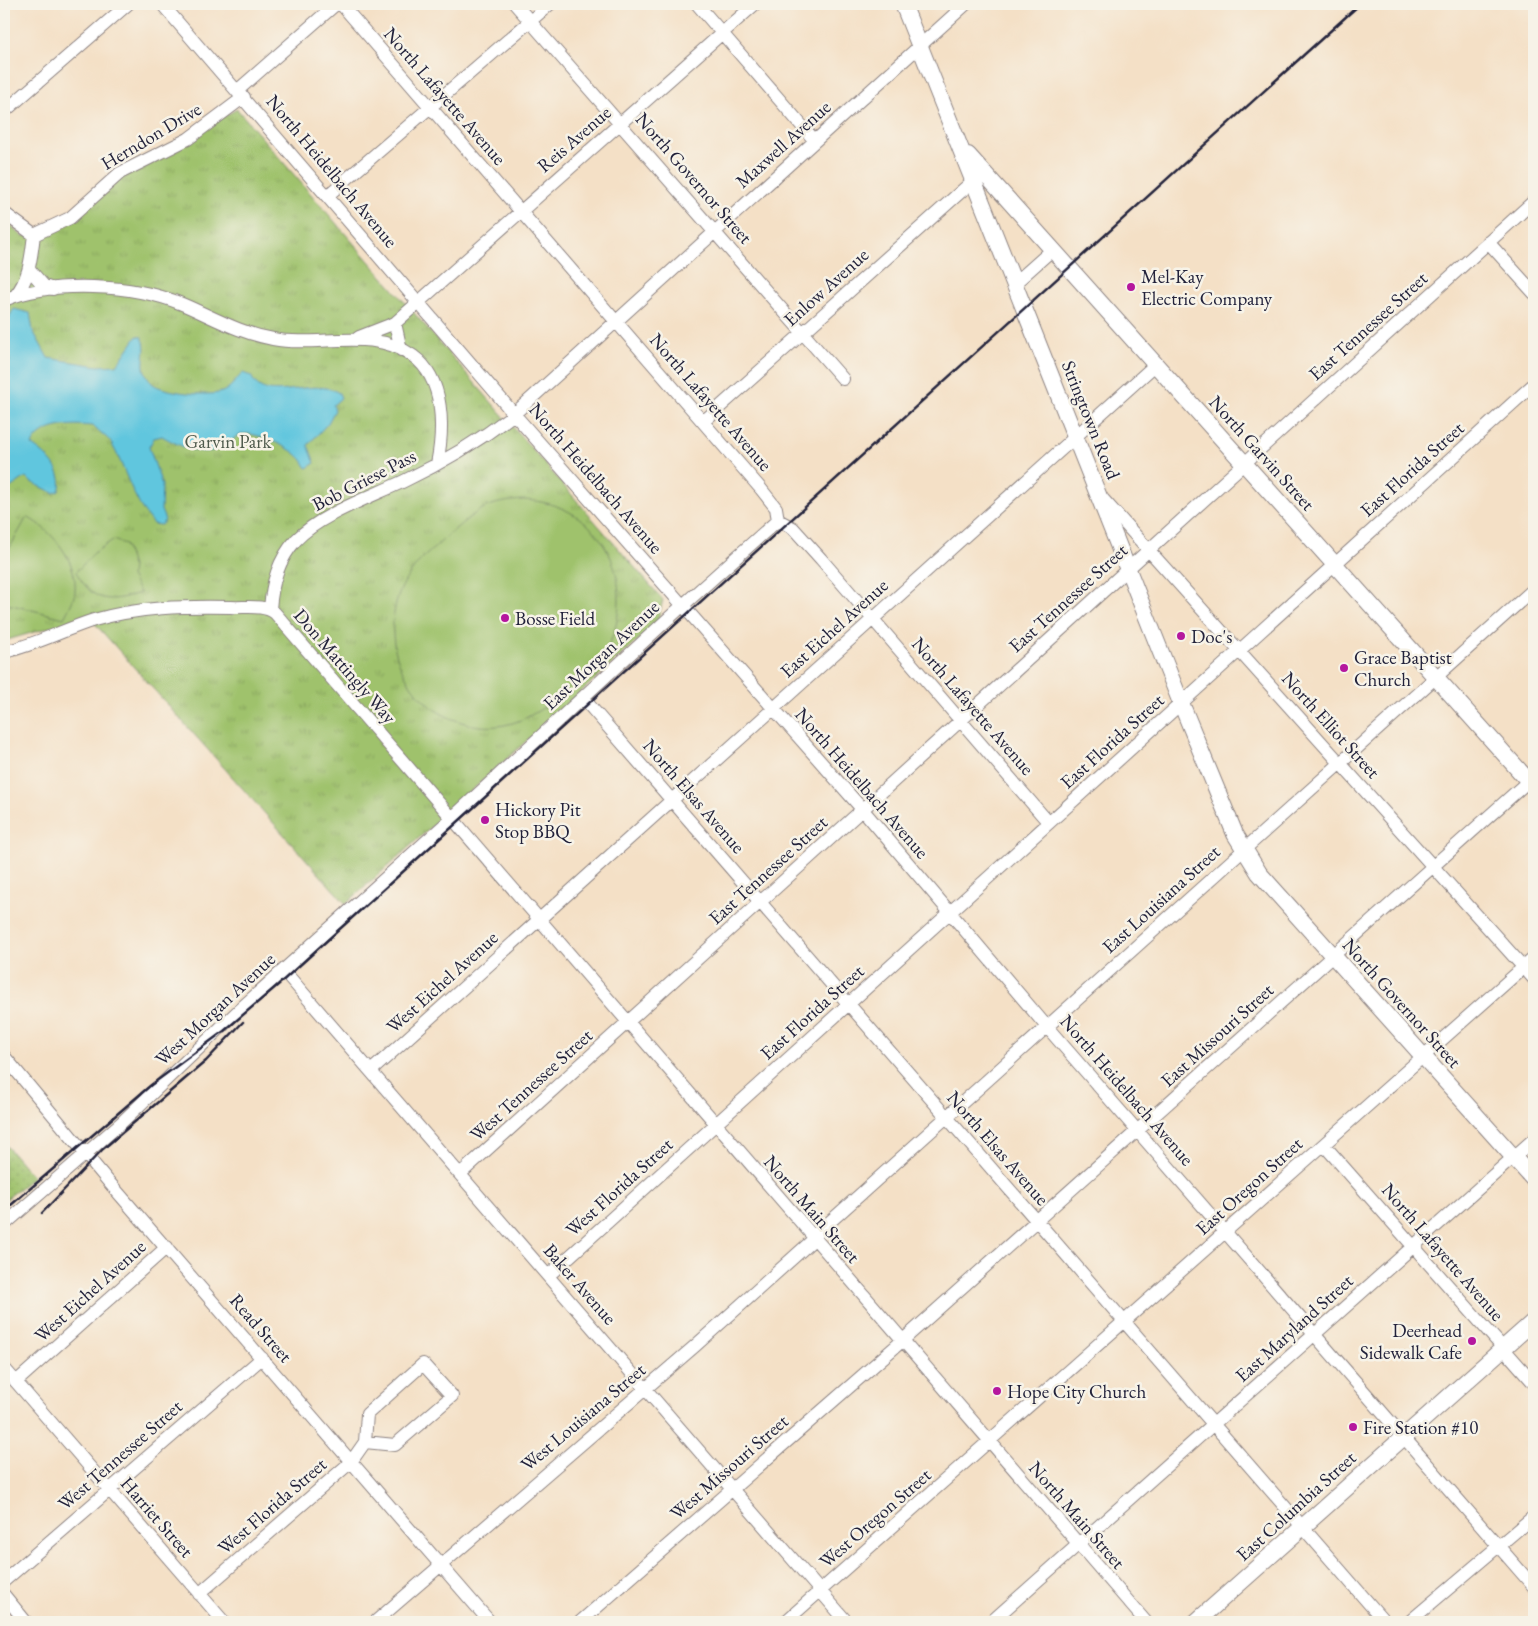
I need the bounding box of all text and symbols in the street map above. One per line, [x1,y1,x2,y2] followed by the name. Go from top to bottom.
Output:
[378,22,512,170] street label: North Lafayette Avenue
[261,89,403,253] street label: North Heidelbach Avenue
[730,95,836,193] street label: Maxwell Avenue
[96,96,206,176] street label: Herndon Drive
[532,100,616,178] street label: Reis Avenue
[630,107,758,249] street label: North Governor Street
[778,242,874,332] street label: Enlow Avenue
[1141,264,1273,311] place label: Mel-Kay Electric Company
[1303,266,1433,386] street label: East Tennessee Street
[1125,281,1137,293] marker: Mel-Kay Electric Company
[644,328,778,476] street label: North Lafayette Avenue
[1056,357,1126,483] street label: Stringtown Road
[1204,390,1320,516] street label: North Garvin Street
[524,397,668,559] street label: North Heidelbach Avenue
[1355,416,1469,522] street label: East Florida Street
[185,429,273,454] park label: Garvin Park
[308,443,420,517] street label: Bob Griese Pass
[1003,538,1133,658] street label: East Tennessee Street
[775,573,893,683] street label: East Eichel Avenue
[537,595,665,715] street label: East Morgan Avenue
[288,603,402,729] street label: Don Mattingly Way
[515,606,595,631] place label: Bosse Field
[499,612,511,624] marker: Bosse Field
[1191,624,1232,649] place label: Doc's
[1175,630,1187,642] marker: Doc's
[906,632,1040,780] street label: North Lafayette Avenue
[1354,645,1452,692] place label: Grace Baptist Church
[1338,662,1350,674] marker: Grace Baptist Church
[1276,666,1386,784] street label: North Elliot Street
[1055,688,1169,794] street label: East Florida Street
[790,702,934,864] street label: North Heidelbach Avenue
[637,734,751,858] street label: North Elsas Avenue
[495,797,581,844] place label: Hickory Pit Stop BBQ
[703,810,833,930] street label: East Tennessee Street
[479,814,491,826] marker: Hickory Pit Stop BBQ
[1097,839,1225,959] street label: East Louisiana Street
[381,925,503,1039] street label: West Eichel Avenue
[1337,933,1467,1073] street label: North Governor Street
[150,947,280,1071] street label: West Morgan Avenue
[755,959,869,1065] street label: East Florida Street
[1155,978,1279,1092] street label: East Missouri Street
[1055,1009,1199,1171] street label: North Heidelbach Avenue
[464,1023,598,1147] street label: West Tennessee Street
[941,1086,1055,1210] street label: North Elsas Avenue
[1190,1131,1308,1241] street label: East Oregon Street
[560,1132,678,1242] street label: West Florida Street
[758,1150,866,1268] street label: North Main Street
[1376,1178,1510,1326] street label: North Lafayette Avenue
[29,1234,151,1348] street label: West Eichel Avenue
[538,1238,622,1330] street label: Baker Avenue
[1230,1268,1358,1387] street label: East Maryland Street
[224,1288,298,1368] street label: Read Street
[1360,1318,1462,1365] place label: Deerhead Sidewalk Cafe
[1466,1335,1478,1347] marker: Deerhead Sidewalk Cafe
[515,1357,651,1477] street label: West Louisiana Street
[1007,1379,1146,1404] place label: Hope City Church
[991,1385,1003,1397] marker: Hope City Church
[53,1394,187,1516] street label: West Tennessee Street
[665,1409,793,1525] street label: West Missouri Street
[1363,1415,1478,1440] place label: Fire Station #10
[1347,1421,1359,1433] marker: Fire Station #10
[1231,1445,1361,1567] street label: East Columbia Street
[212,1452,332,1560] street label: West Florida Street
[1023,1456,1131,1574] street label: North Main Street
[814,1463,936,1573] street label: West Oregon Street
[115,1471,199,1563] street label: Harriet Street

